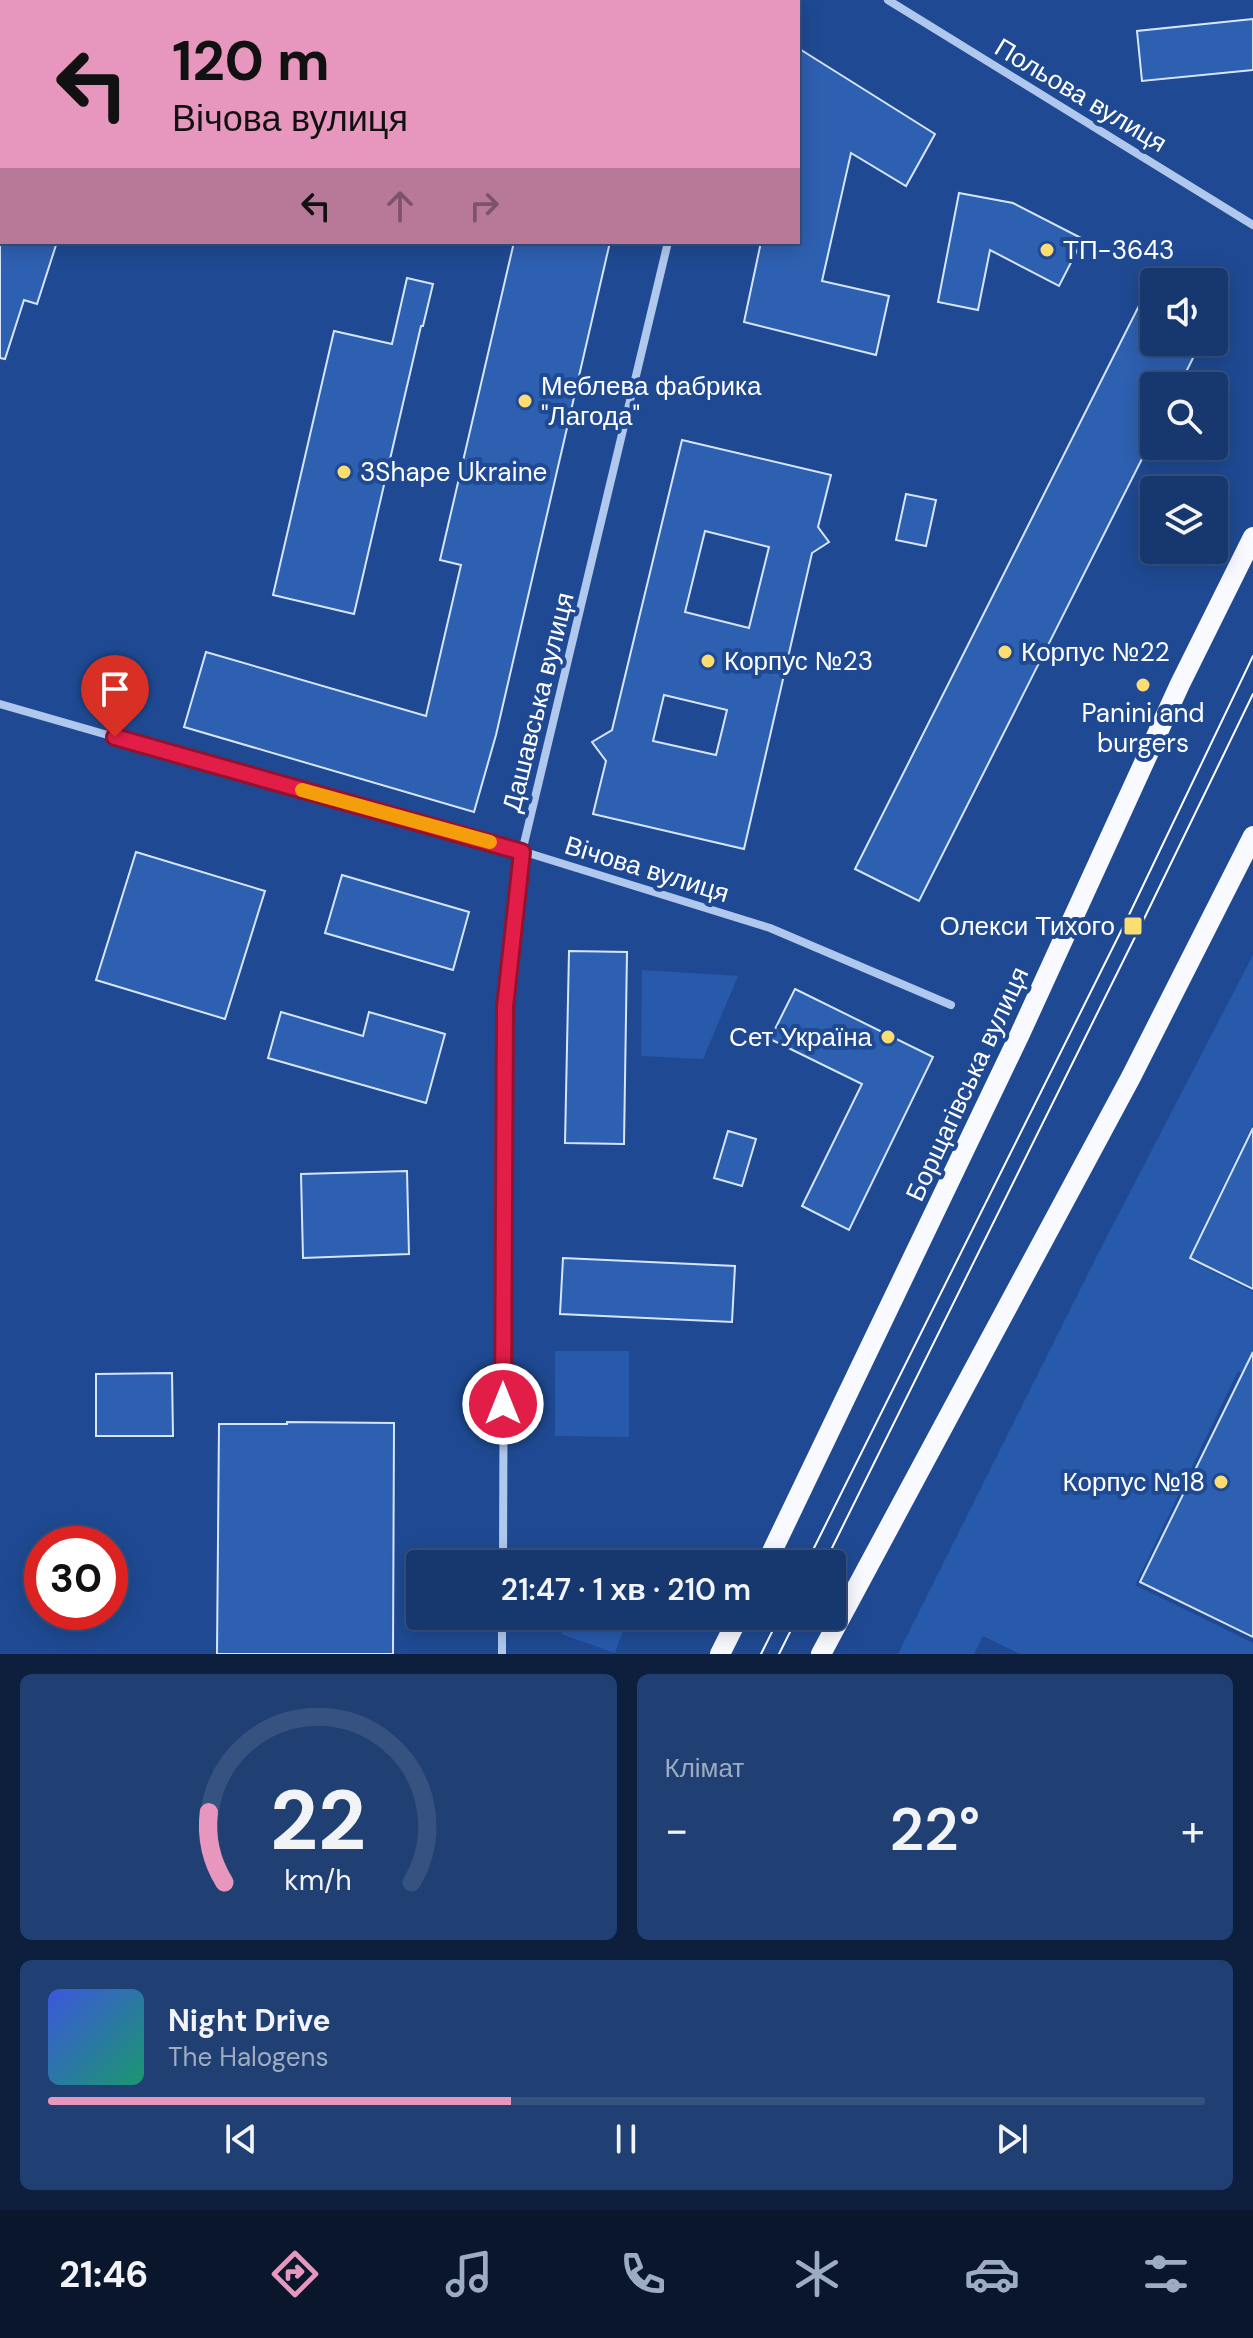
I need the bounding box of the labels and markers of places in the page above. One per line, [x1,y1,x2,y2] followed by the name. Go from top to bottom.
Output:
[1063,233,1174,267] place label: ТП-3643
[1038,241,1056,259] marker: ТП-3643
[541,369,762,433] place label: Меблева фабрика "Лагода"
[516,392,534,410] marker: Меблева фабрика "Лагода"
[360,455,547,489] place label: 3Shape Ukraine
[335,463,353,481] marker: 3Shape Ukraine
[1021,635,1170,669] place label: Корпус №22
[996,643,1014,661] marker: Корпус №22
[724,644,873,678] place label: Корпус №23
[699,652,717,670] marker: Корпус №23
[81,655,149,737] pin
[1134,676,1152,694] marker: Panini and burgers
[1081,696,1205,760] place label: Panini and burgers
[940,909,1115,943] place label: Олекси Тихого
[1122,915,1144,937] marker: Олекси Тихого
[729,1020,873,1054] place label: Сет Україна
[879,1028,897,1046] marker: Сет Україна
[1062,1465,1205,1499] place label: Корпус №18
[1212,1473,1230,1491] marker: Корпус №18

